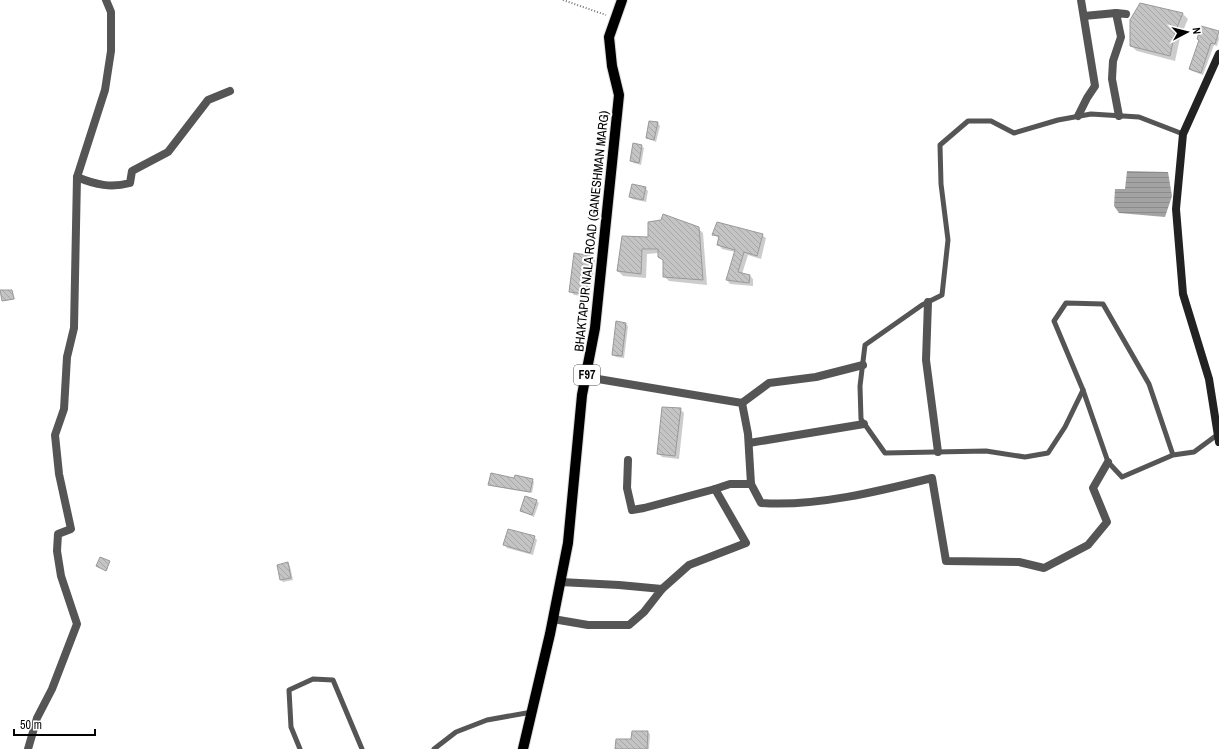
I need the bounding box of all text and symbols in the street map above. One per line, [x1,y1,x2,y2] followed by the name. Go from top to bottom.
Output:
[1167,12,1207,52] north arrow
[1190,27,1204,35] text: N
[570,109,613,352] street label: BHAKTAPUR NALA ROAD (GANESHMAN MARG)
[574,365,600,385] road number: F97
[14,711,95,737] scale bar
[20,717,42,733] text: 50 m

